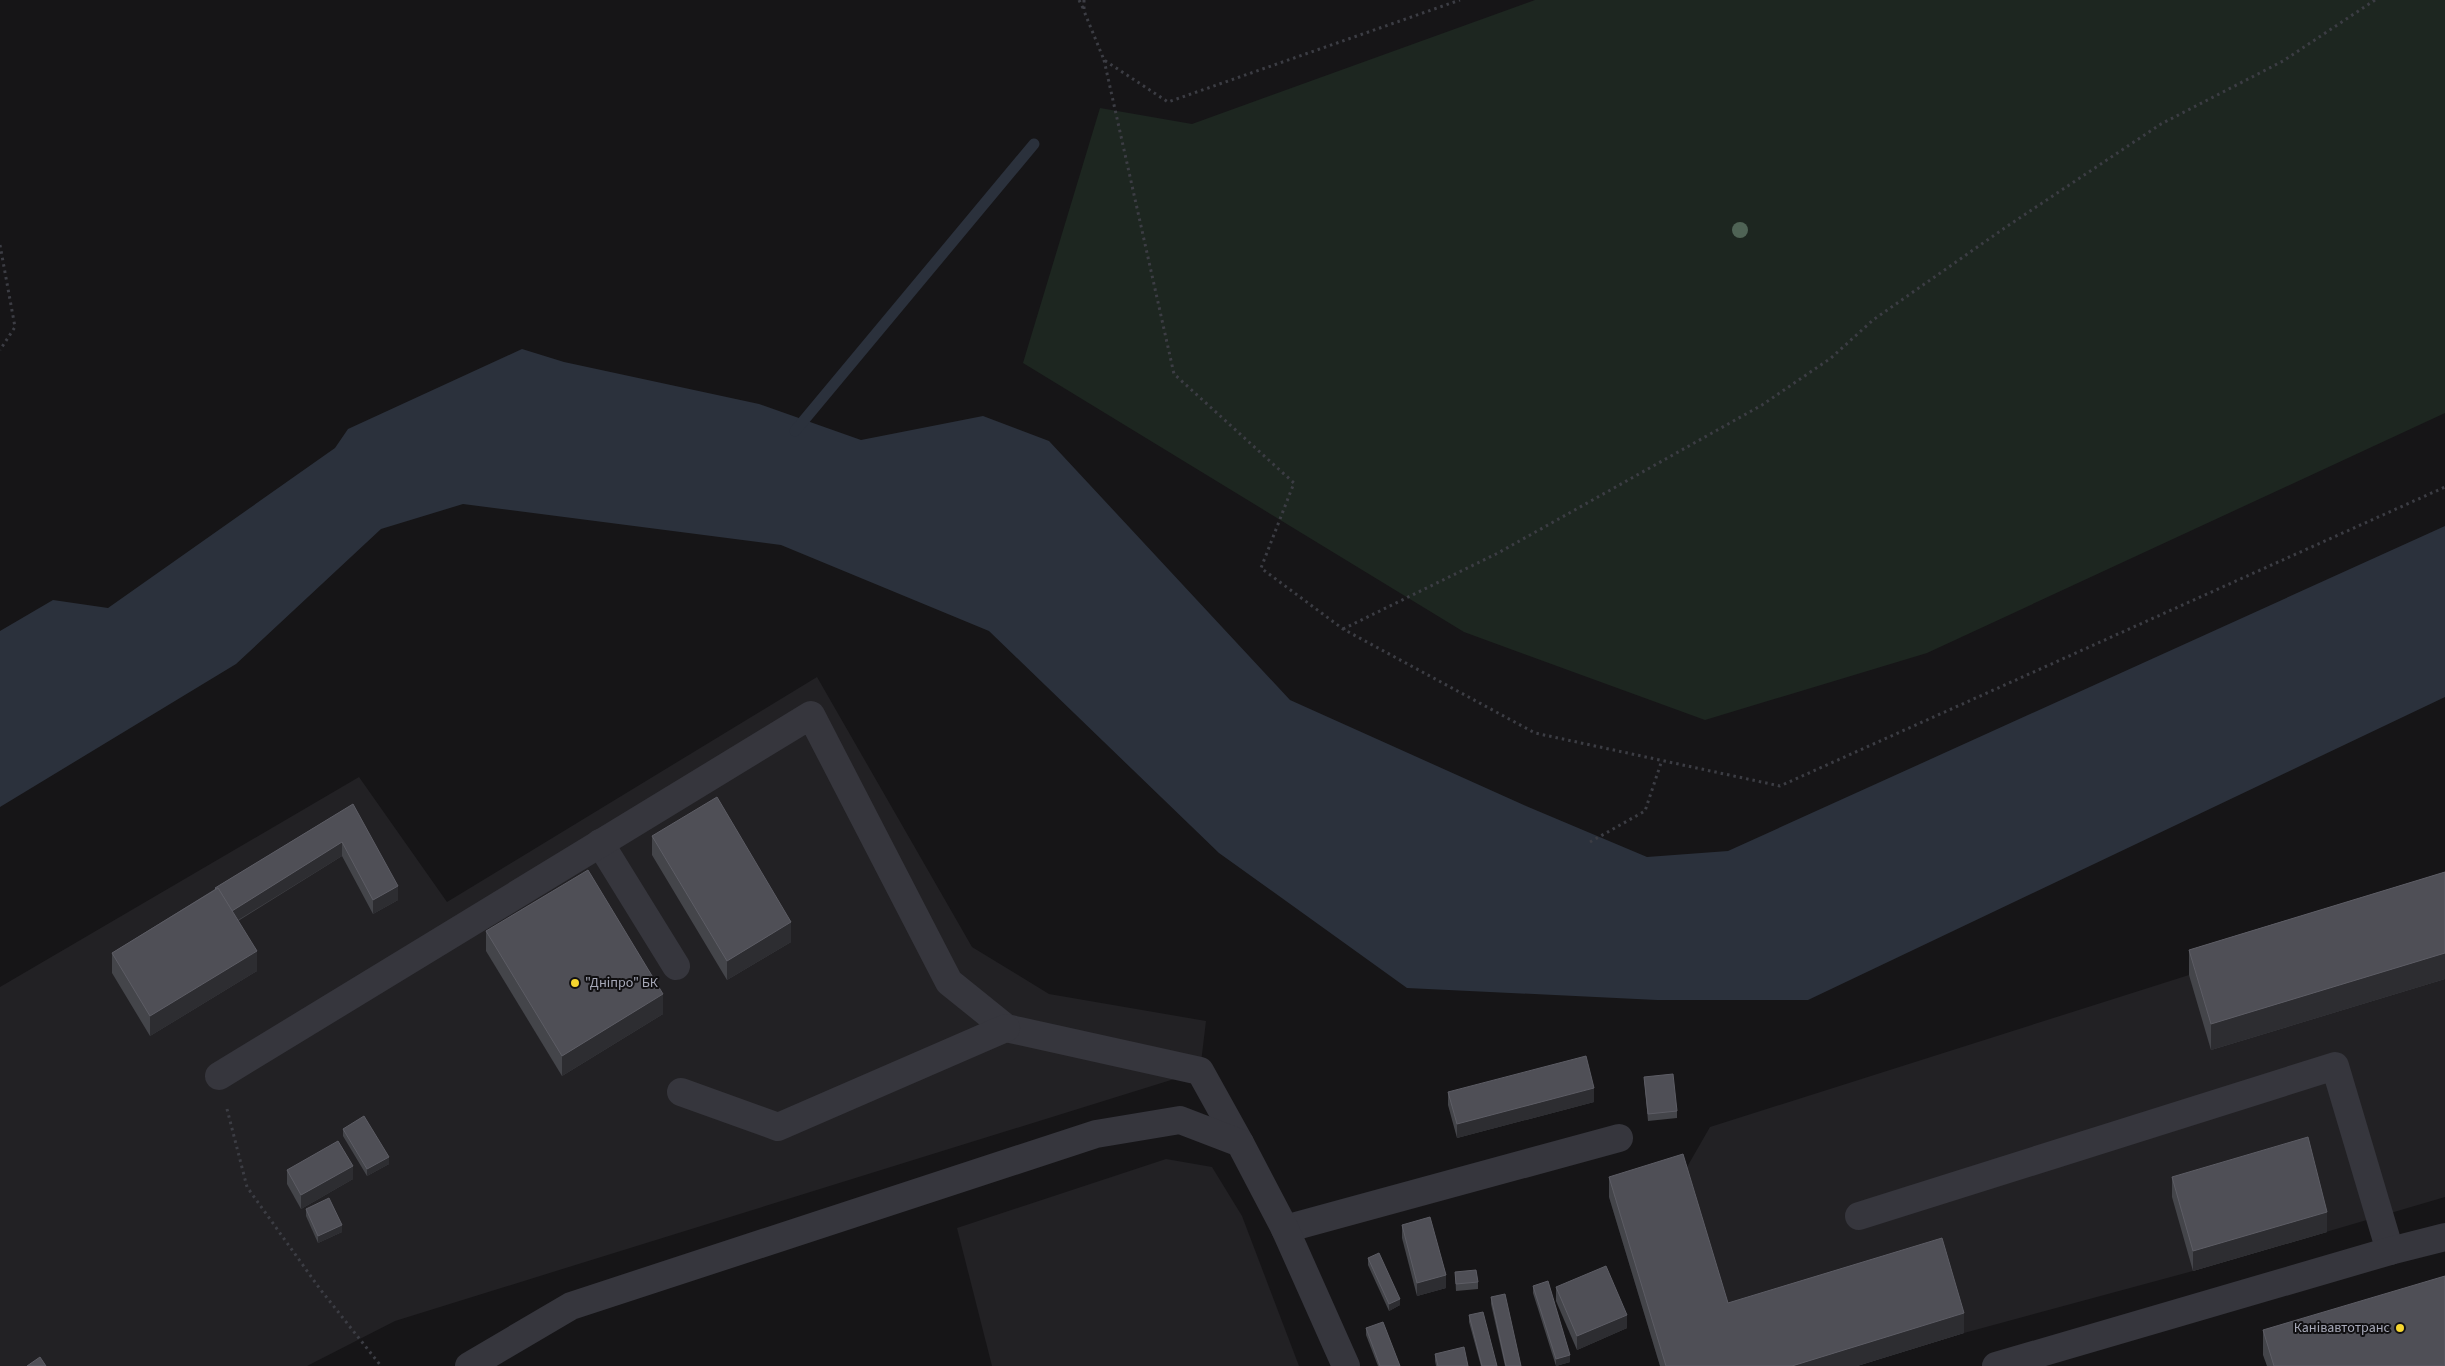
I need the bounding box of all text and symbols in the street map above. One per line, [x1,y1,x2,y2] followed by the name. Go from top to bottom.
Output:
[585,973,659,993] place label: "Дніпро" БК
[569,977,581,989] marker: "Дніпро" БК
[2294,1318,2391,1338] place label: Канівавтотранс
[2394,1322,2406,1334] marker: Канівавтотранс

